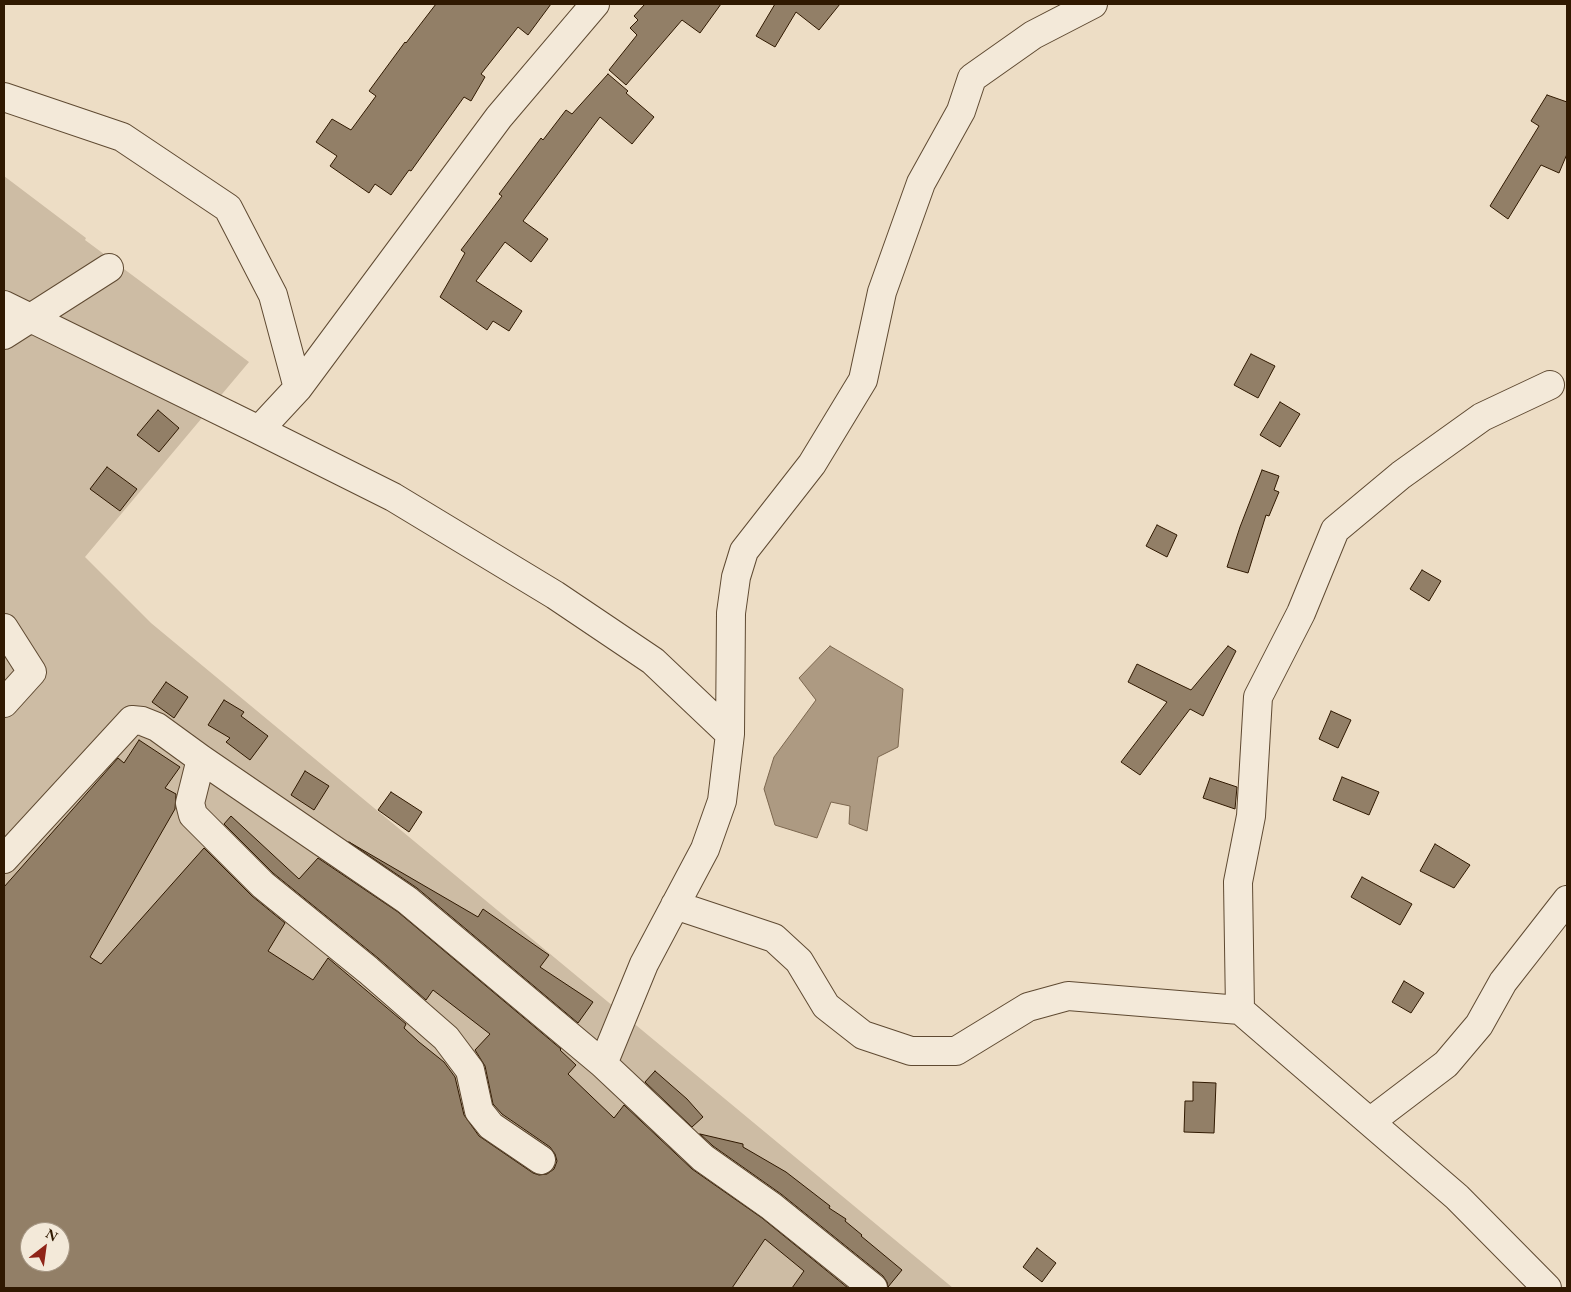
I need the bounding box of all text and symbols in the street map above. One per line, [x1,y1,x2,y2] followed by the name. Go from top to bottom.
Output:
[20,1222,70,1272] north arrow
[43,1224,61,1245] text: N

